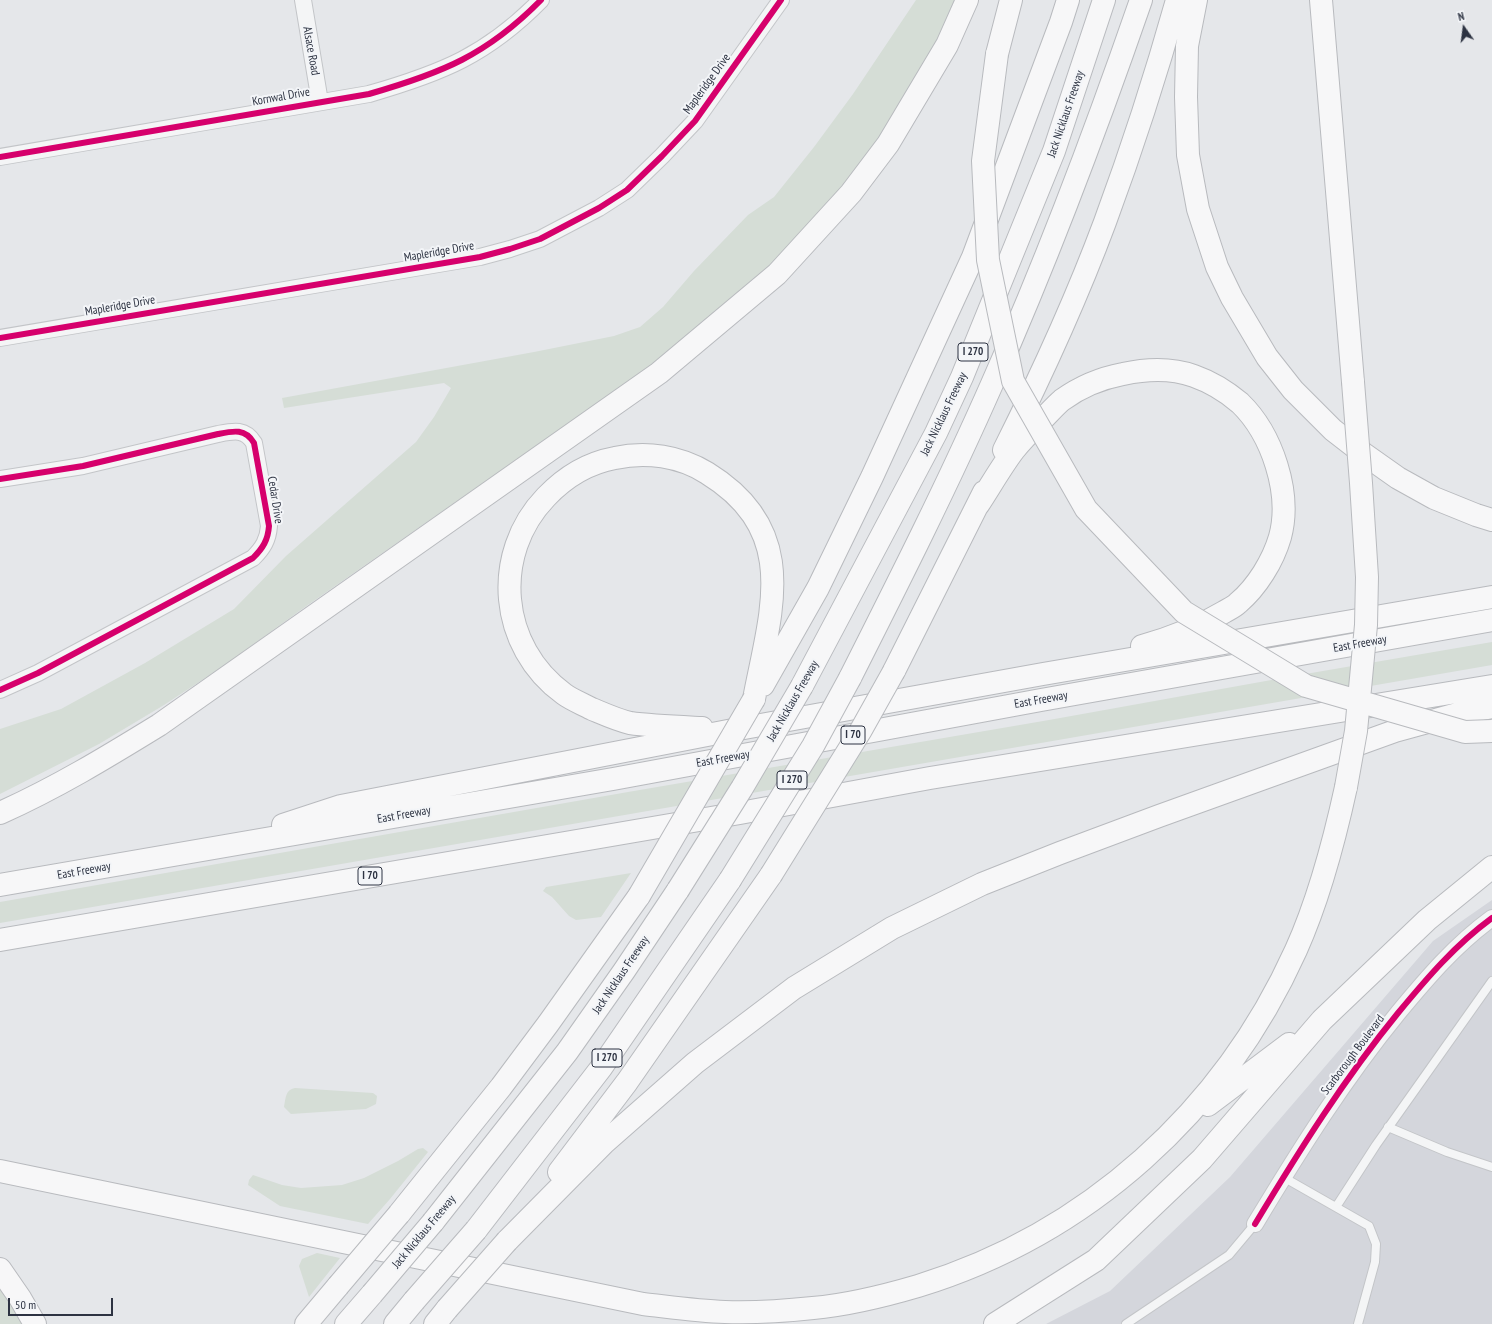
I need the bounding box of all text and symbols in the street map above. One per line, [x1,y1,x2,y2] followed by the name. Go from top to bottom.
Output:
[1444,8,1484,48] north arrow
[1457,9,1466,24] text: N
[300,25,322,77] street label: Alsace Road
[680,51,734,117] street label: Mapleridge Drive
[1044,69,1088,159] street label: Jack Nicklaus Freeway
[251,85,311,109] street label: Kornwal Drive
[403,239,475,265] street label: Mapleridge Drive
[84,293,156,319] street label: Mapleridge Drive
[958,343,988,361] road number: I 270
[918,370,970,458] street label: Jack Nicklaus Freeway
[264,475,286,525] street label: Cedar Drive
[1332,632,1388,656] street label: East Freeway
[764,658,822,744] street label: Jack Nicklaus Freeway
[1013,688,1069,712] street label: East Freeway
[841,726,865,744] road number: I 70
[695,747,751,771] street label: East Freeway
[777,771,807,789] road number: I 270
[376,803,432,827] street label: East Freeway
[56,859,112,883] street label: East Freeway
[358,867,382,885] road number: I 70
[590,933,652,1017] street label: Jack Nicklaus Freeway
[1318,1012,1388,1098] street label: Scarborough Boulevard
[592,1049,622,1067] road number: I 270
[389,1193,459,1271] street label: Jack Nicklaus Freeway
[10,1290,115,1316] scale bar
[15,1297,36,1312] text: 50 m

